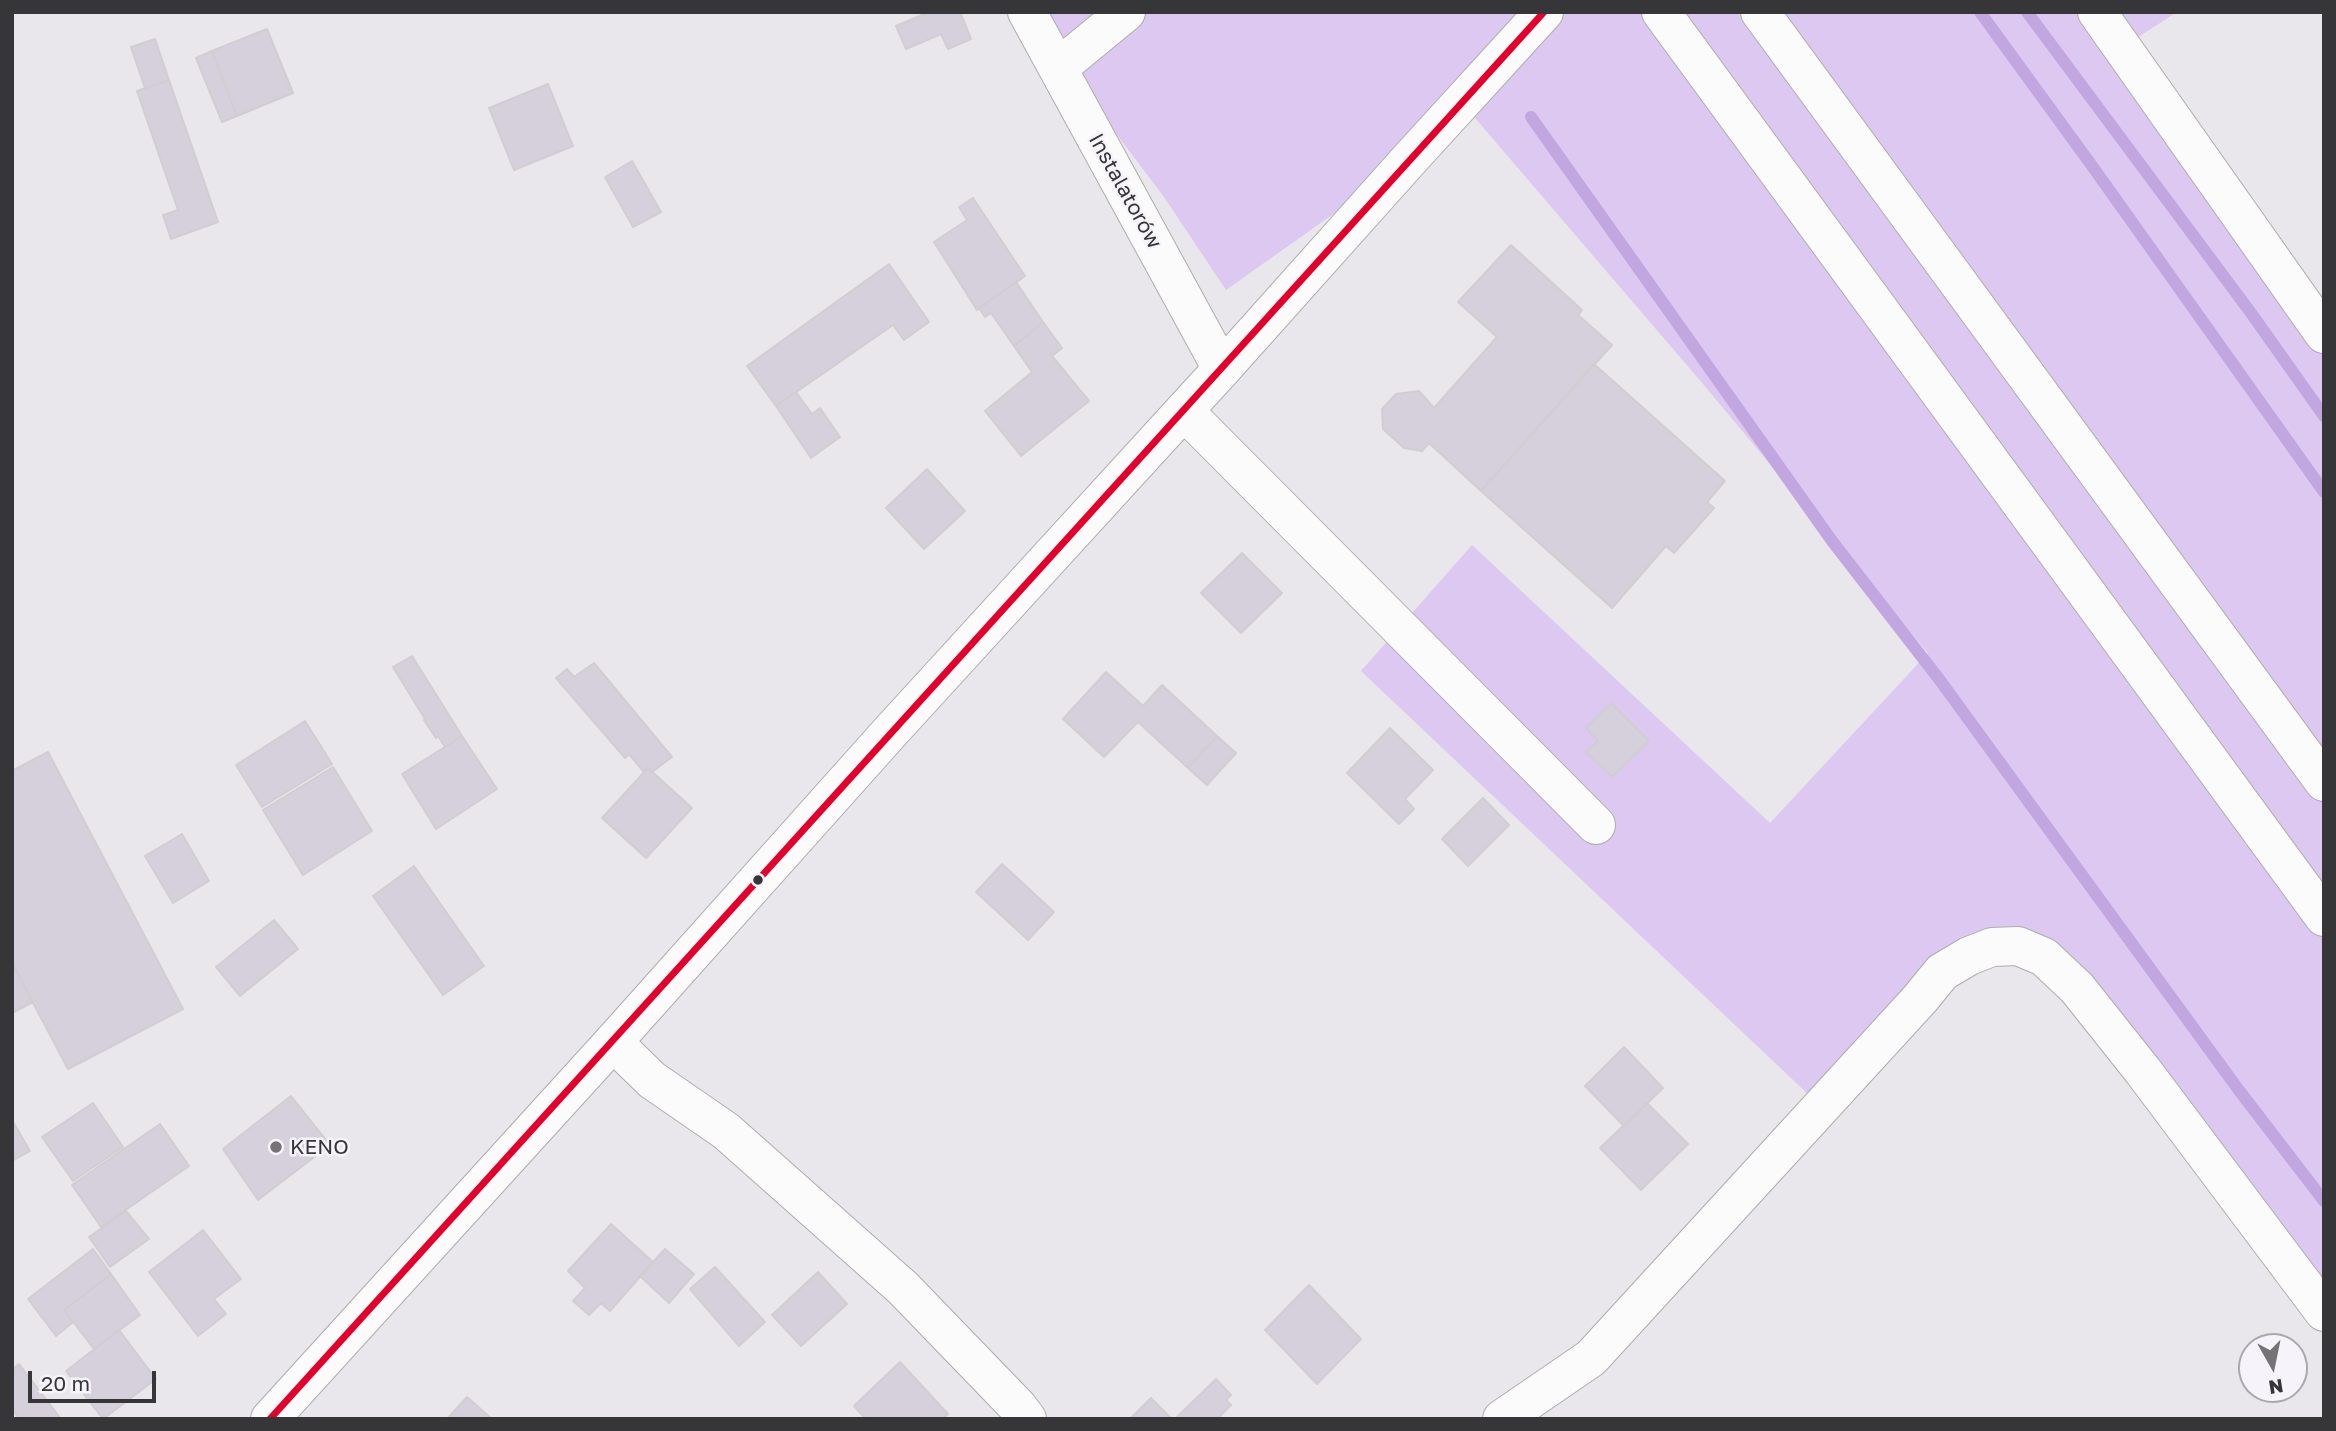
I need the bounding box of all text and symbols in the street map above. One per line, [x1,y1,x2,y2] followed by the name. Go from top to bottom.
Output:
[1083,129,1167,253] street label: Instalatorów
[751,873,765,887] unlabelled marker
[290,1134,349,1160] place label: KENO
[268,1139,284,1155] marker: KENO
[2238,1333,2308,1403] north arrow
[32,1358,159,1402] scale bar
[41,1370,90,1396] text: 20 m
[2267,1375,2285,1400] text: N

